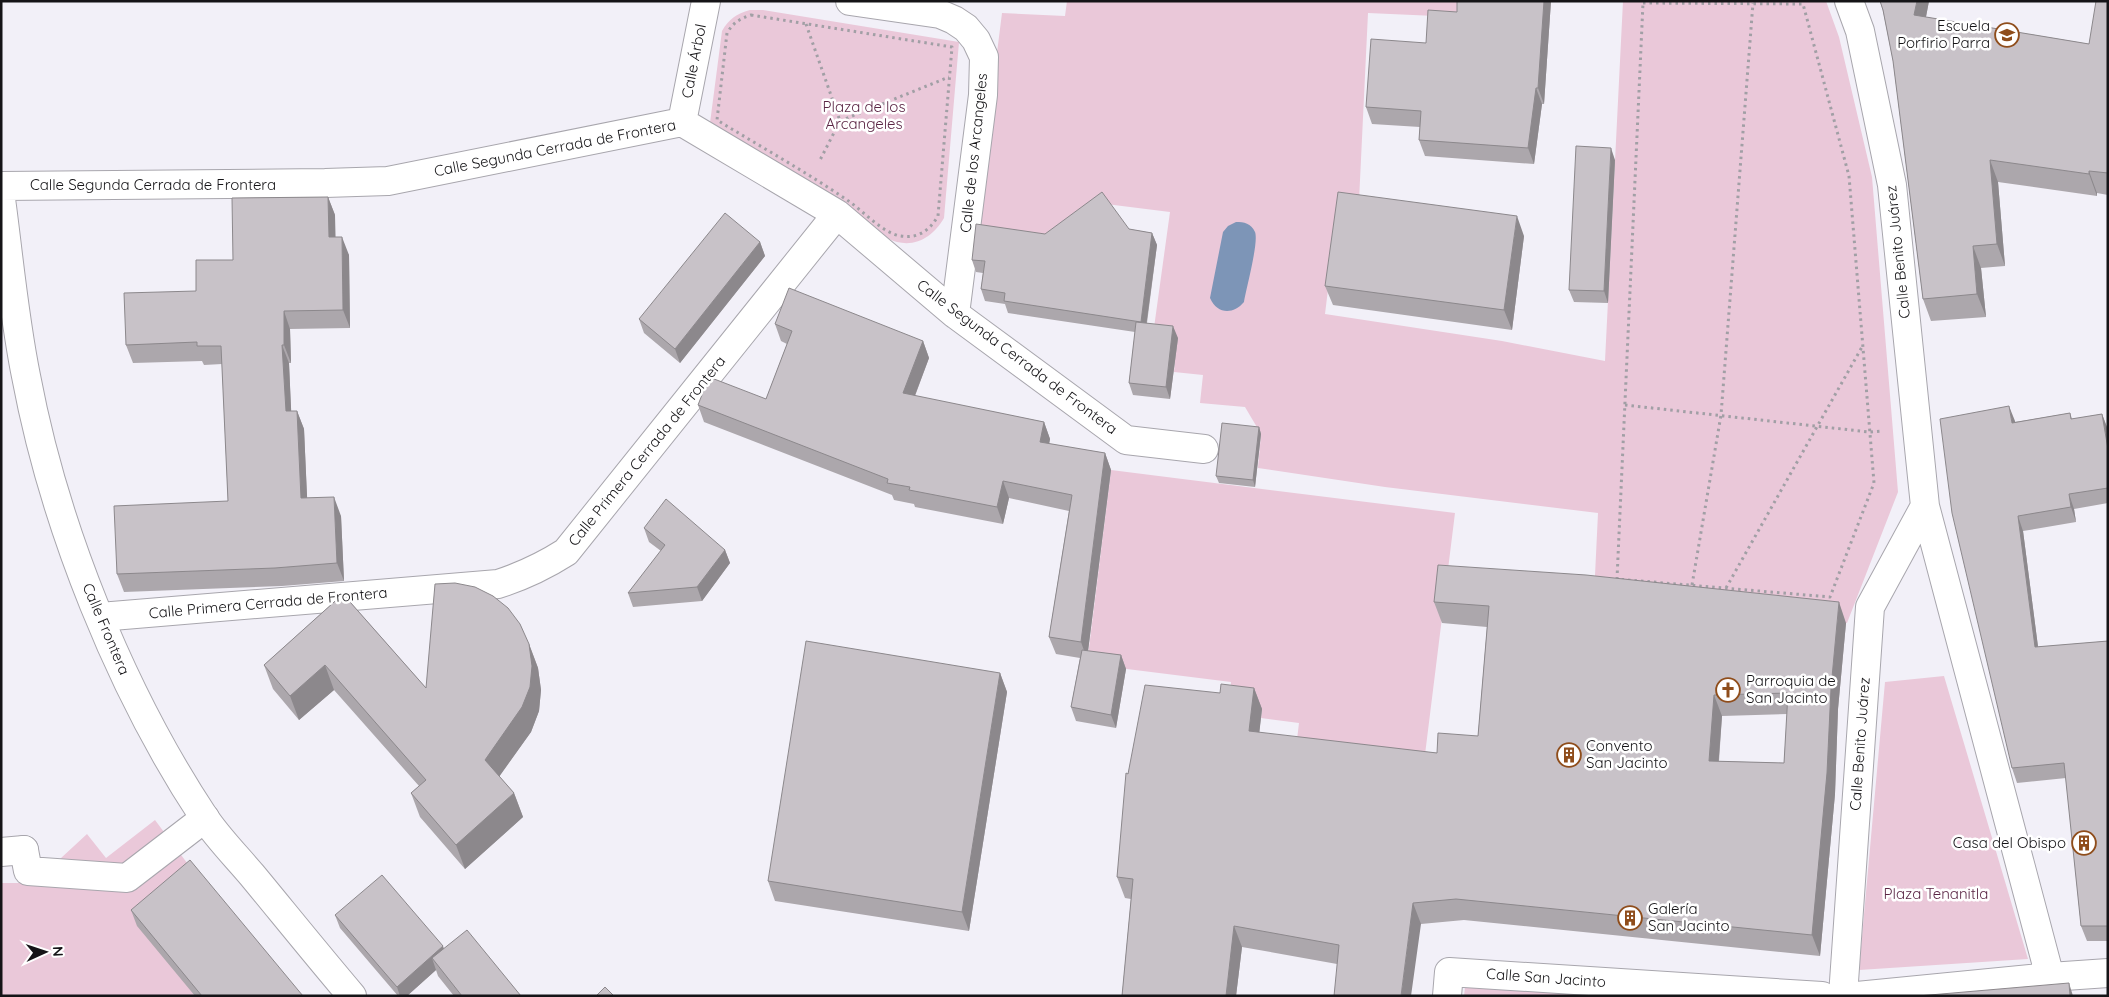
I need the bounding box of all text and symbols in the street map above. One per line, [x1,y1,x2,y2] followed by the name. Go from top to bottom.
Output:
[1897,16,1990,52] place label: Escuela Porfirio Parra
[677,22,710,100] street label: Calle Árbol
[1994,22,2020,48] school or university icon: Escuela Porfirio Parra
[956,72,991,234] street label: Calle de los Arcangeles
[823,97,905,133] park label: Plaza de los Arcangeles
[432,115,678,180] street label: Calle Segunda Cerrada de Frontera
[30,175,276,194] street label: Calle Segunda Cerrada de Frontera
[1881,185,1914,320] street label: Calle Benito Juárez
[913,275,1121,438] street label: Calle Segunda Cerrada de Frontera
[564,352,729,550] street label: Calle Primera Cerrada de Frontera
[79,580,134,678] street label: Calle Frontera
[148,583,388,622] street label: Calle Primera Cerrada de Frontera
[1746,671,1836,707] place label: Parroquia de San Jacinto
[1715,677,1741,703] church icon: Parroquia de San Jacinto
[1845,677,1874,811] street label: Calle Benito Juárez
[1586,736,1668,772] place label: Convento San Jacinto
[1556,742,1582,768] building icon: Convento San Jacinto
[2071,830,2097,856] building icon: Casa del Obispo
[1953,833,2066,852] place label: Casa del Obispo
[1884,884,1988,903] park label: Plaza Tenanitla
[1648,899,1730,935] place label: Galería San Jacinto
[1617,905,1643,931] building icon: Galería San Jacinto
[20,927,70,977] north arrow
[49,946,67,957] text: N
[1486,964,1606,991] street label: Calle San Jacinto

